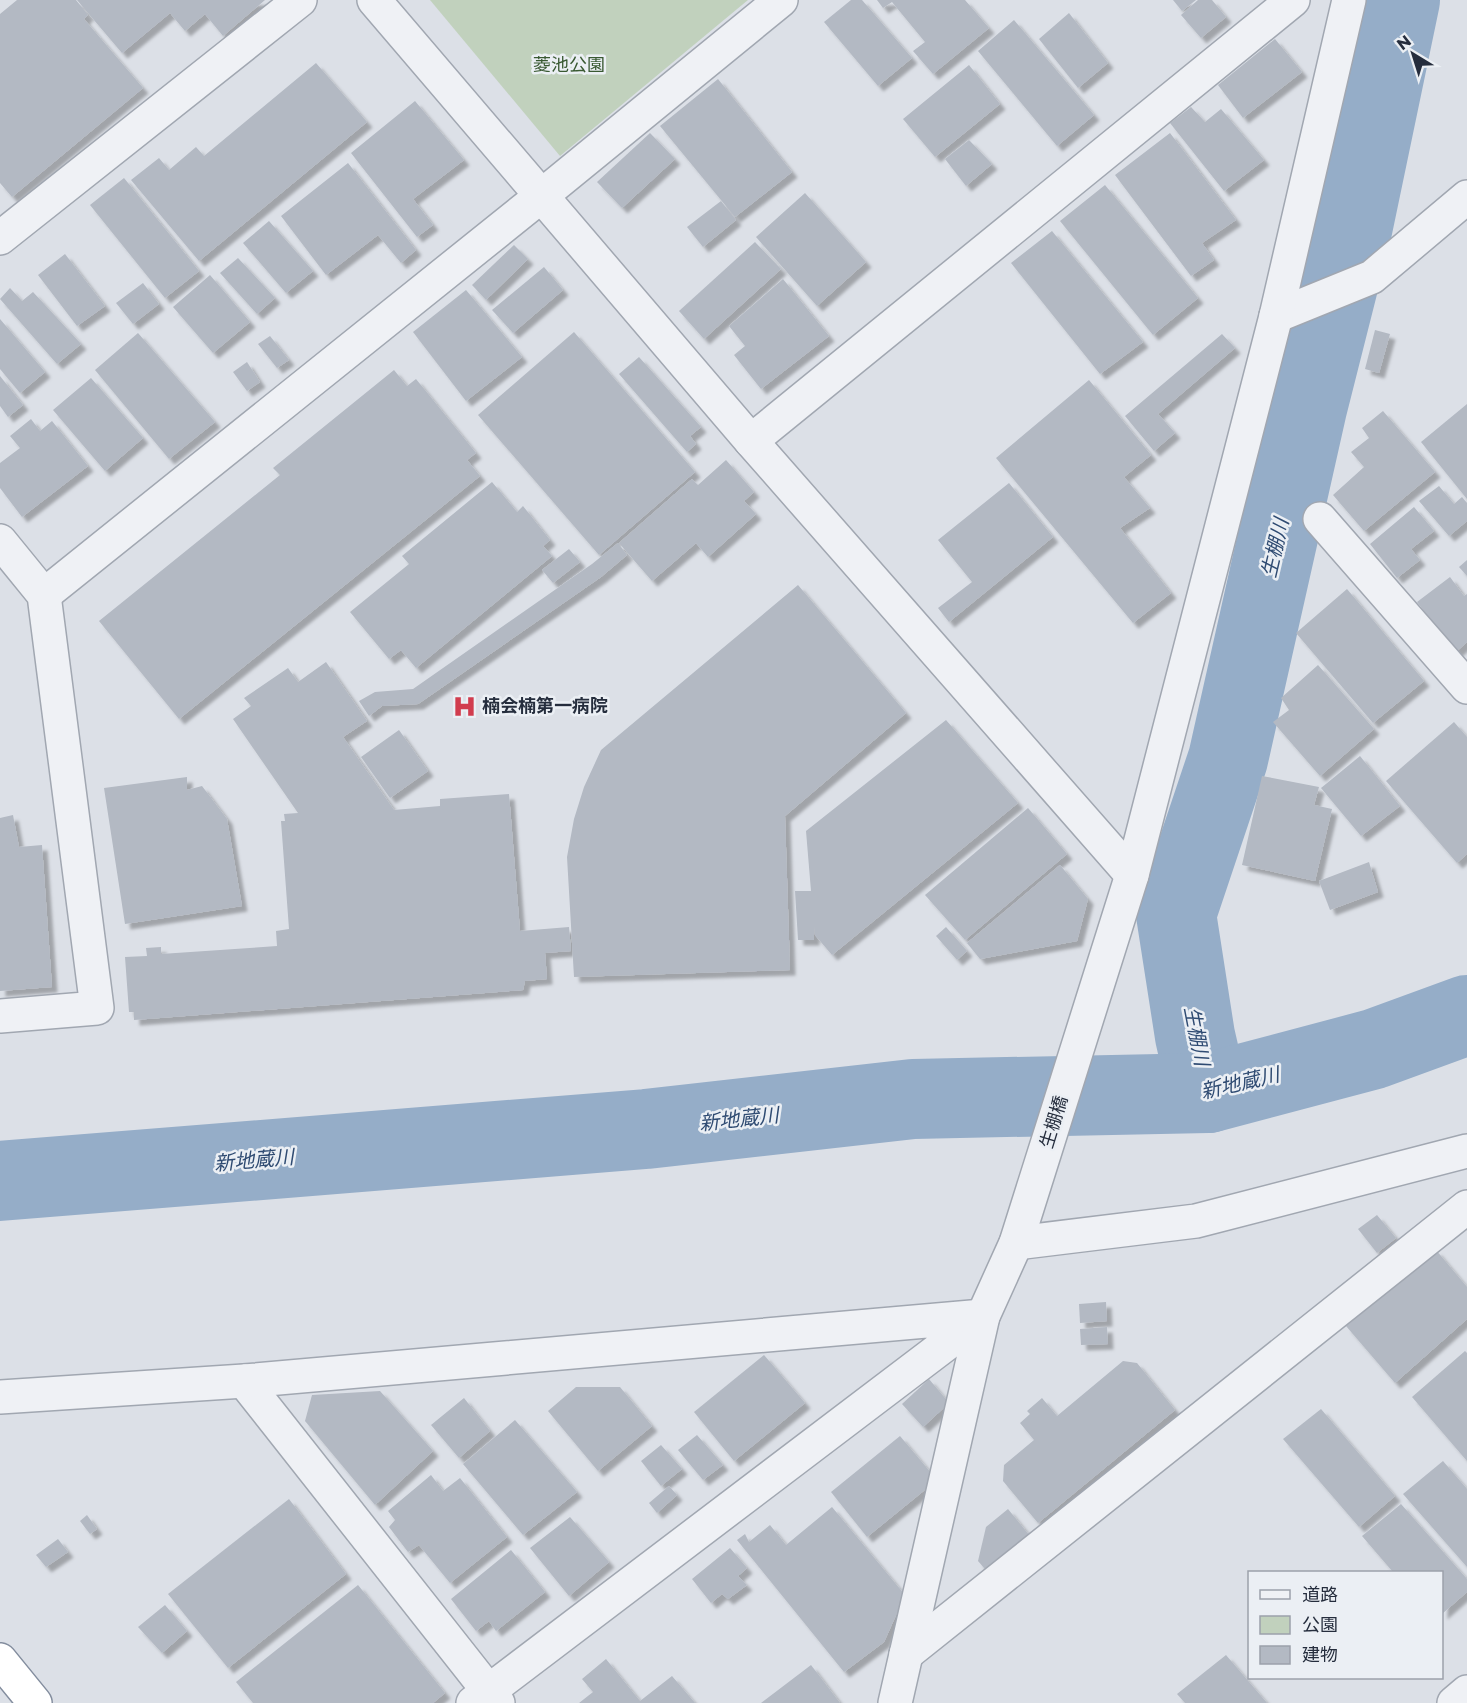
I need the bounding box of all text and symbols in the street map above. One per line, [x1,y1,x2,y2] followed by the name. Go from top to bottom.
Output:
[1383,24,1443,84] north arrow
[1393,31,1415,54] text: N
[533,54,605,76] park label: 菱池公園
[1257,514,1294,580] water label: 生棚川
[451,693,477,719] hospital icon: 楠会楠第一病院
[482,695,608,717] place label: 楠会楠第一病院
[1179,1004,1215,1070] water label: 生棚川
[1198,1062,1284,1104] water label: 新地蔵川
[1036,1093,1072,1151] street label: 生棚橋
[698,1103,782,1135] water label: 新地蔵川
[213,1144,297,1175] water label: 新地蔵川
[1248,1571,1443,1679] legend
[1302,1584,1338,1606] text: 道路
[1302,1614,1338,1636] text: 公園
[1302,1644,1338,1666] text: 建物

